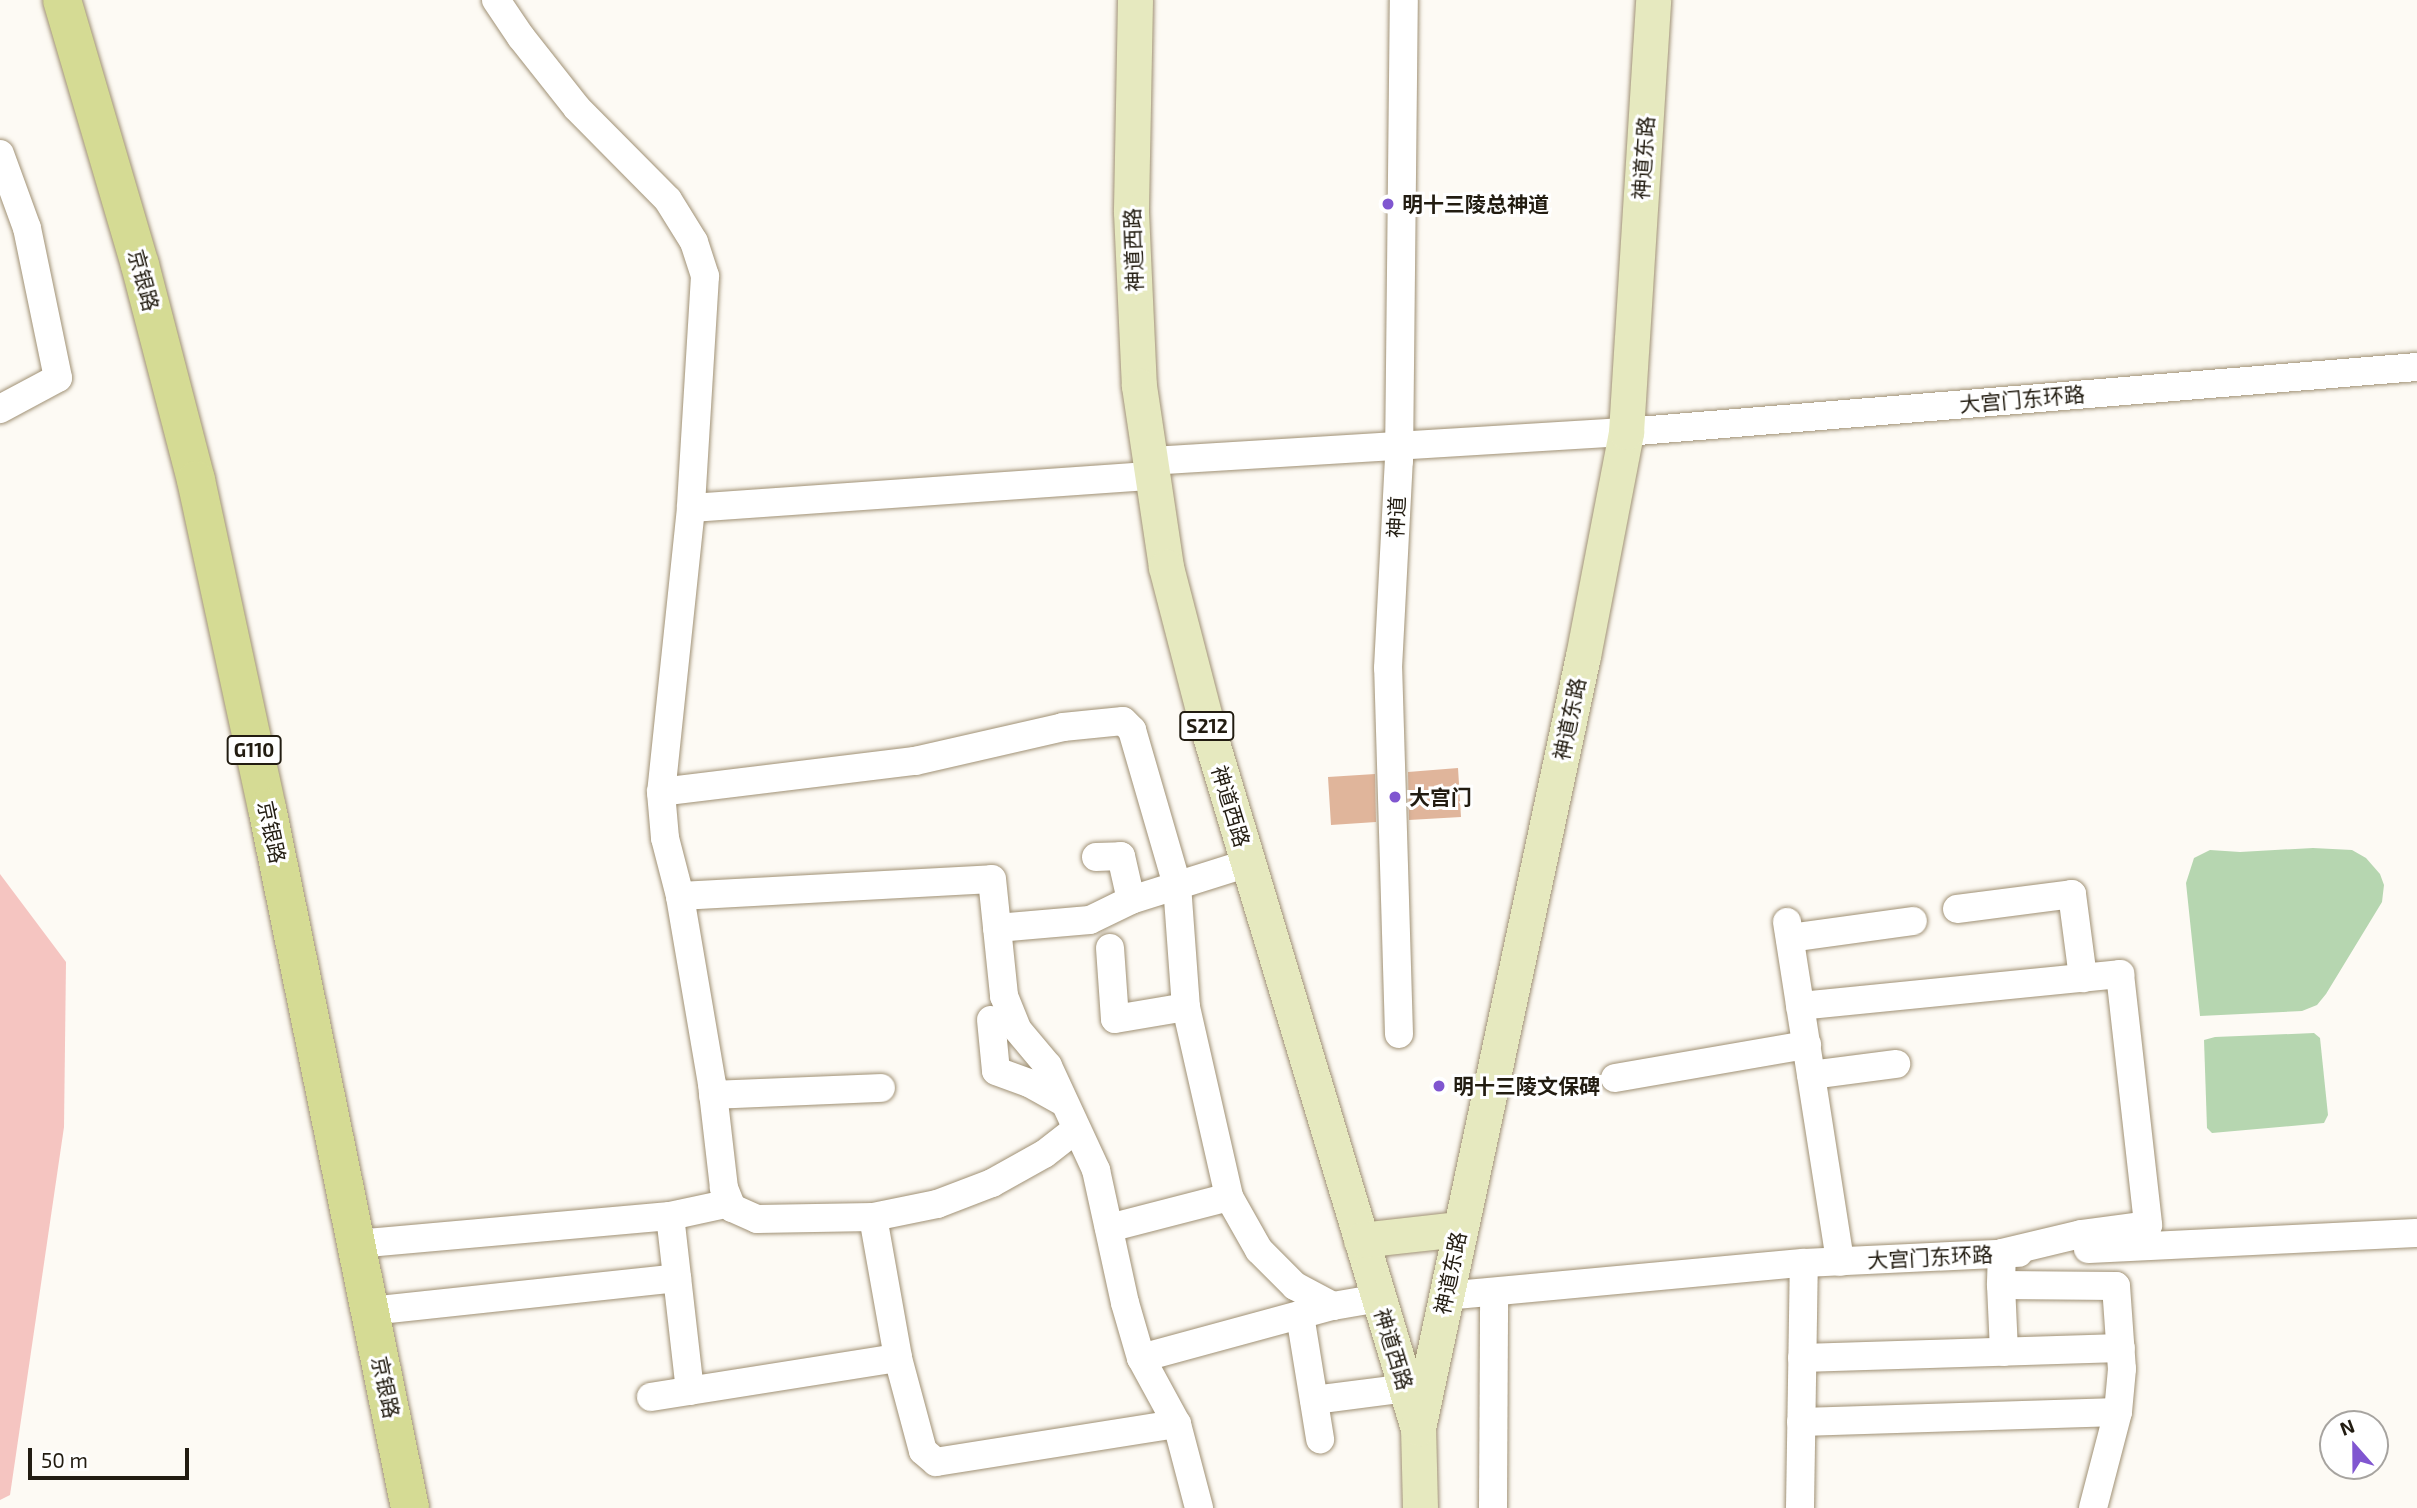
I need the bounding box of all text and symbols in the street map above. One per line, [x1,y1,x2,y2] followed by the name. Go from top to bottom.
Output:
[1628,115,1658,201] street label: 神道东路
[1402,191,1549,217] place label: 明十三陵总神道
[1380,196,1396,212] marker: 明十三陵总神道
[1119,208,1147,292] street label: 神道西路
[124,246,164,314] street label: 京银路
[1958,381,2086,417] street label: 大宫门东环路
[1382,495,1410,539] street label: 神道
[1548,675,1590,763] street label: 神道东路
[1179,710,1235,741] road number: S212
[226,734,282,765] road number: G110
[1207,762,1255,850] street label: 神道西路
[1409,784,1472,810] place label: 大宫门
[1387,789,1403,805] marker: 大宫门
[253,799,291,865] street label: 京银路
[1453,1073,1600,1099] place label: 明十三陵文保碑
[1431,1078,1447,1094] marker: 明十三陵文保碑
[1429,1229,1471,1317] street label: 神道东路
[1866,1241,1994,1273] street label: 大宫门东环路
[1370,1305,1418,1393] street label: 神道西路
[367,1354,405,1420] street label: 京银路
[2319,1410,2389,1480] north arrow
[2336,1414,2358,1440] text: N
[32,1434,192,1478] scale bar
[41,1447,88,1472] text: 50 m

